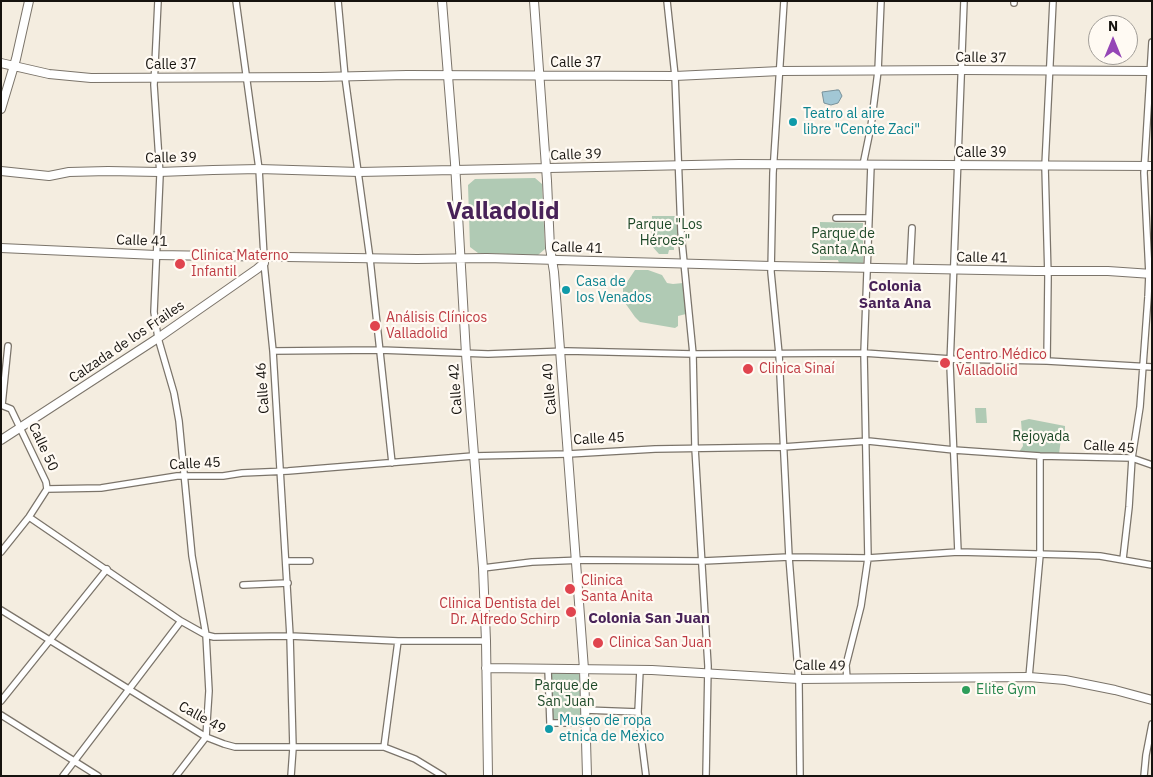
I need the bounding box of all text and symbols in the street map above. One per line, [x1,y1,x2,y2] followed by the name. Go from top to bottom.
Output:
[1088,15,1138,65] north arrow
[1108,17,1118,35] text: N
[955,49,1007,67] street label: Calle 37
[550,55,602,71] street label: Calle 37
[145,57,197,73] street label: Calle 37
[803,106,920,138] place label: Teatro al aire libre "Cenote Zaci"
[787,116,799,128] marker: Teatro al aire libre "Cenote Zaci"
[955,145,1007,161] street label: Calle 39
[550,146,602,164] street label: Calle 39
[145,149,197,167] street label: Calle 39
[446,198,560,226] district label: Valladolid
[627,217,703,250] park label: Parque "Los Héroes"
[811,226,875,258] park label: Parque de Santa Ana
[116,232,168,250] street label: Calle 41
[551,239,603,257] street label: Calle 41
[191,248,289,280] place label: Clinica Materno Infantil
[956,249,1008,267] street label: Calle 41
[173,257,187,271] marker: Clinica Materno Infantil
[576,274,652,306] place label: Casa de los Venados
[859,278,931,313] district label: Colonia Santa Ana
[560,284,572,296] marker: Casa de los Venados
[66,297,188,387] street label: Calzada de los Frailes
[386,310,487,342] place label: Análisis Clínicos Valladolid
[368,319,382,333] marker: Análisis Clínicos Valladolid
[956,347,1047,380] place label: Centro Médico Valladolid
[938,356,952,370] marker: Centro Médico Valladolid
[759,361,835,377] place label: Clinica Sinaí
[253,362,273,414] street label: Calle 46
[741,362,755,376] marker: Clinica Sinaí
[446,363,466,415] street label: Calle 42
[539,363,561,415] street label: Calle 40
[25,420,61,474] street label: Calle 50
[573,429,625,449] street label: Calle 45
[1012,429,1070,445] park label: Rejoyada
[1083,437,1135,457] street label: Calle 45
[169,454,221,474] street label: Calle 45
[581,573,653,606] place label: Clinica Santa Anita
[563,582,577,596] marker: Clinica Santa Anita
[439,596,560,628] place label: Clinica Dentista del Dr. Alfredo Schirp
[564,605,578,619] marker: Clinica Dentista del Dr. Alfredo Schirp
[588,610,710,628] district label: Colonia San Juan
[609,635,712,651] place label: Clinica San Juan
[591,636,605,650] marker: Clinica San Juan
[794,657,846,675] street label: Calle 49
[534,678,598,710] park label: Parque de San Juan
[976,682,1036,698] place label: Elite Gym
[960,684,972,696] marker: Elite Gym
[175,698,229,738] street label: Calle 49
[559,713,664,746] place label: Museo de ropa etnica de Mexico
[543,723,555,735] marker: Museo de ropa etnica de Mexico

